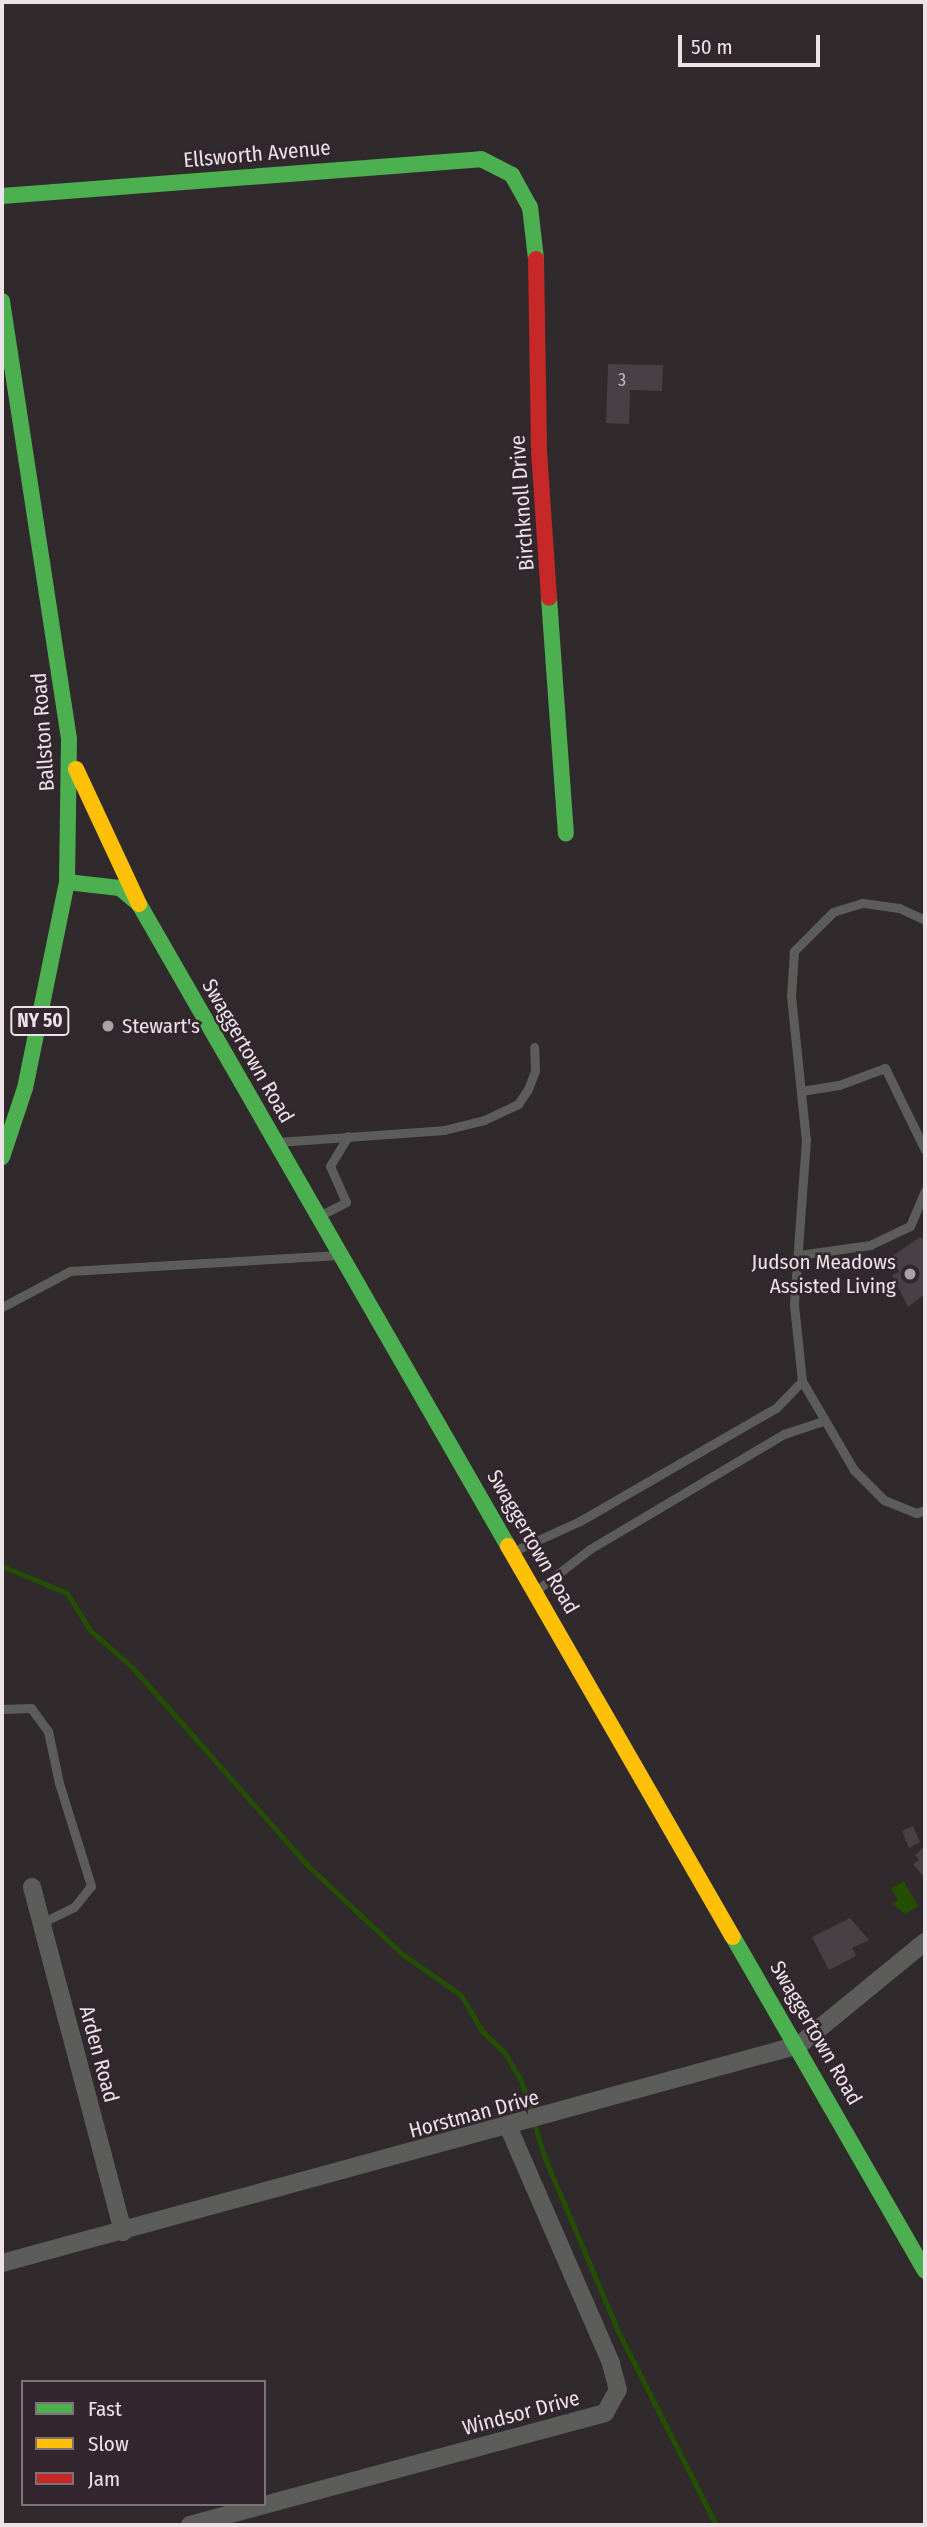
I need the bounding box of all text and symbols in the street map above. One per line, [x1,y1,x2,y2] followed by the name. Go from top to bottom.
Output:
[682,21,824,65] scale bar
[691,34,733,60] text: 50 m
[182,135,332,173] street label: Ellsworth Avenue
[618,369,626,391] house number: 3
[505,434,539,572] street label: Birchknoll Drive
[26,672,60,792] street label: Ballston Road
[197,975,299,1127] street label: Swaggertown Road
[10,1006,70,1036] road number: NY 50
[122,1013,200,1039] place label: Stewart's
[100,1018,116,1034] marker: Stewart's
[752,1249,896,1299] place label: Judson Meadows Assisted Living
[902,1266,918,1282] marker: Judson Meadows Assisted Living
[482,1466,584,1618] street label: Swaggertown Road
[765,1957,867,2109] street label: Swaggertown Road
[74,2003,124,2105] street label: Arden Road
[406,2085,542,2143] street label: Horstman Drive
[21,2380,266,2506] legend
[460,2385,582,2441] street label: Windsor Drive
[88,2396,122,2422] text: Fast
[88,2431,129,2457] text: Slow
[88,2466,120,2492] text: Jam

